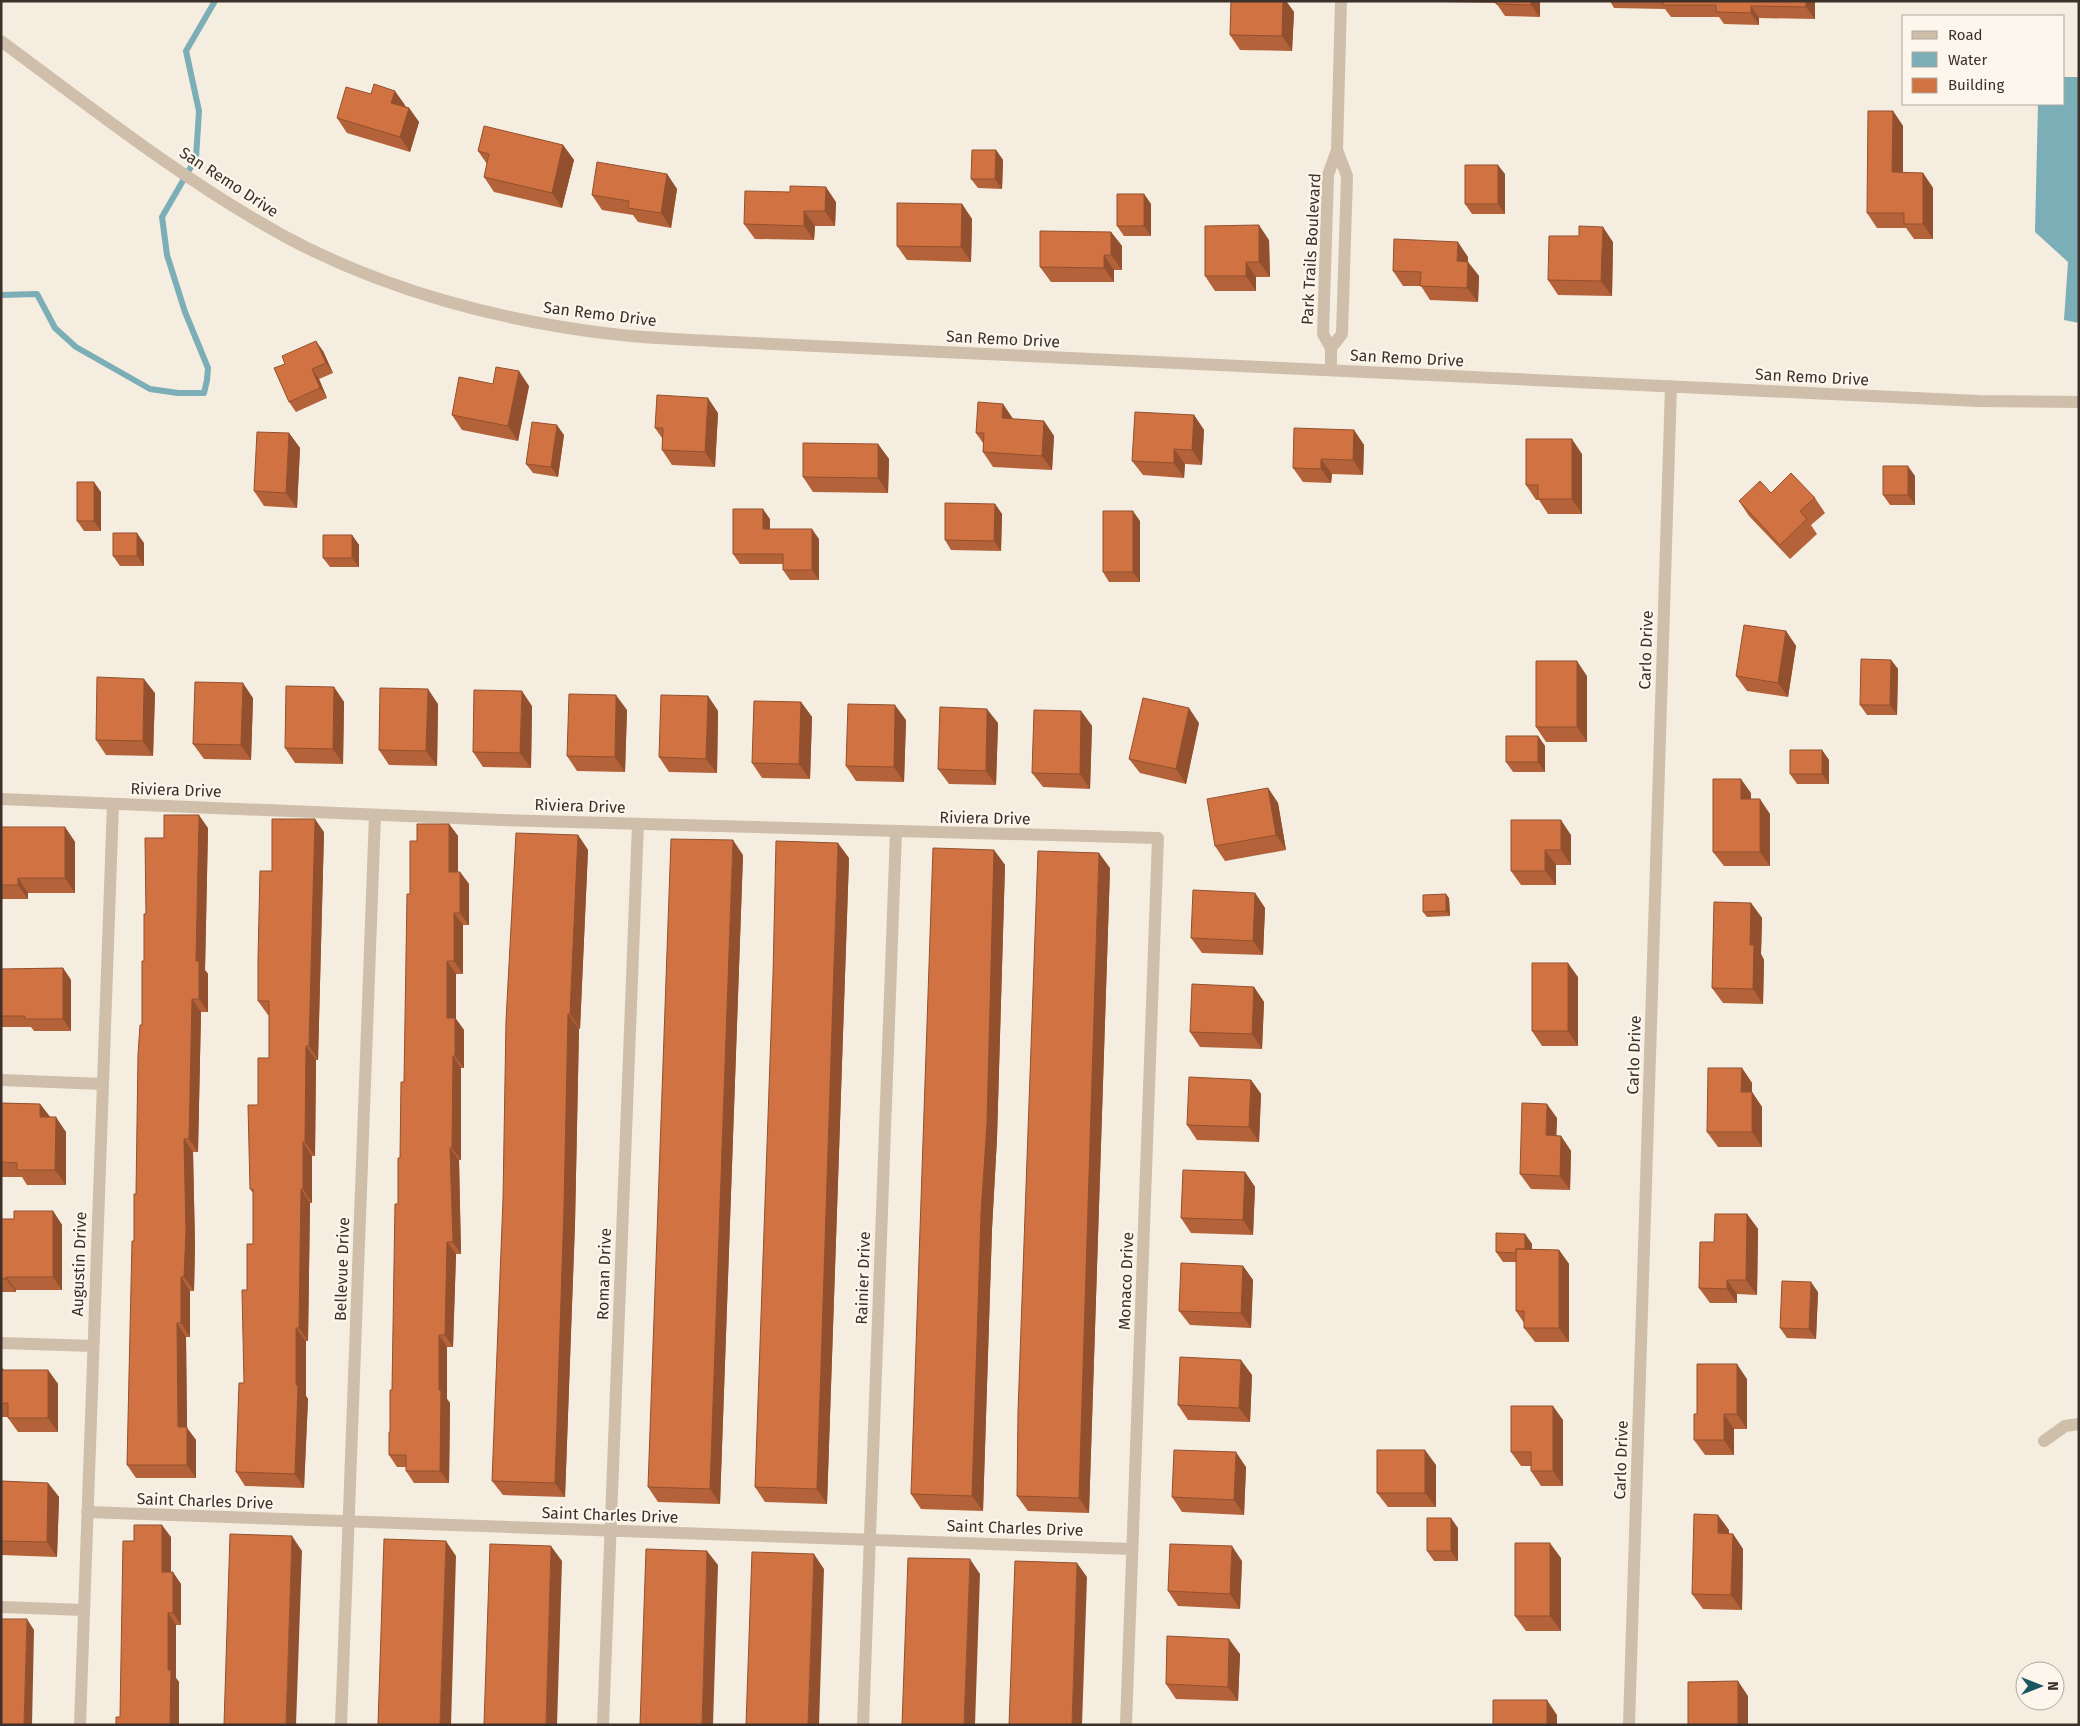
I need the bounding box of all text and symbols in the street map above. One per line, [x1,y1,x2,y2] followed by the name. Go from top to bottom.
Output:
[1902,15,2065,105] legend
[1948,26,1983,44] text: Road
[1948,51,1987,69] text: Water
[1948,76,2004,94] text: Building
[176,143,282,221] street label: San Remo Drive
[1298,173,1324,325] street label: Park Trails Boulevard
[542,298,658,330] street label: San Remo Drive
[946,327,1060,351] street label: San Remo Drive
[1350,346,1464,370] street label: San Remo Drive
[1755,365,1869,389] street label: San Remo Drive
[1635,610,1657,690] street label: Carlo Drive
[130,779,222,801] street label: Riviera Drive
[534,795,626,817] street label: Riviera Drive
[939,808,1031,828] street label: Riviera Drive
[1623,1015,1645,1095] street label: Carlo Drive
[68,1211,90,1317] street label: Augustin Drive
[331,1217,353,1321] street label: Bellevue Drive
[593,1228,615,1320] street label: Roman Drive
[852,1231,874,1325] street label: Rainier Drive
[1115,1232,1137,1330] street label: Monaco Drive
[1610,1420,1632,1500] street label: Carlo Drive
[136,1489,274,1513] street label: Saint Charles Drive
[541,1503,679,1527] street label: Saint Charles Drive
[946,1516,1084,1540] street label: Saint Charles Drive
[2015,1661,2065,1711] north arrow
[2044,1681,2061,1691] text: N

